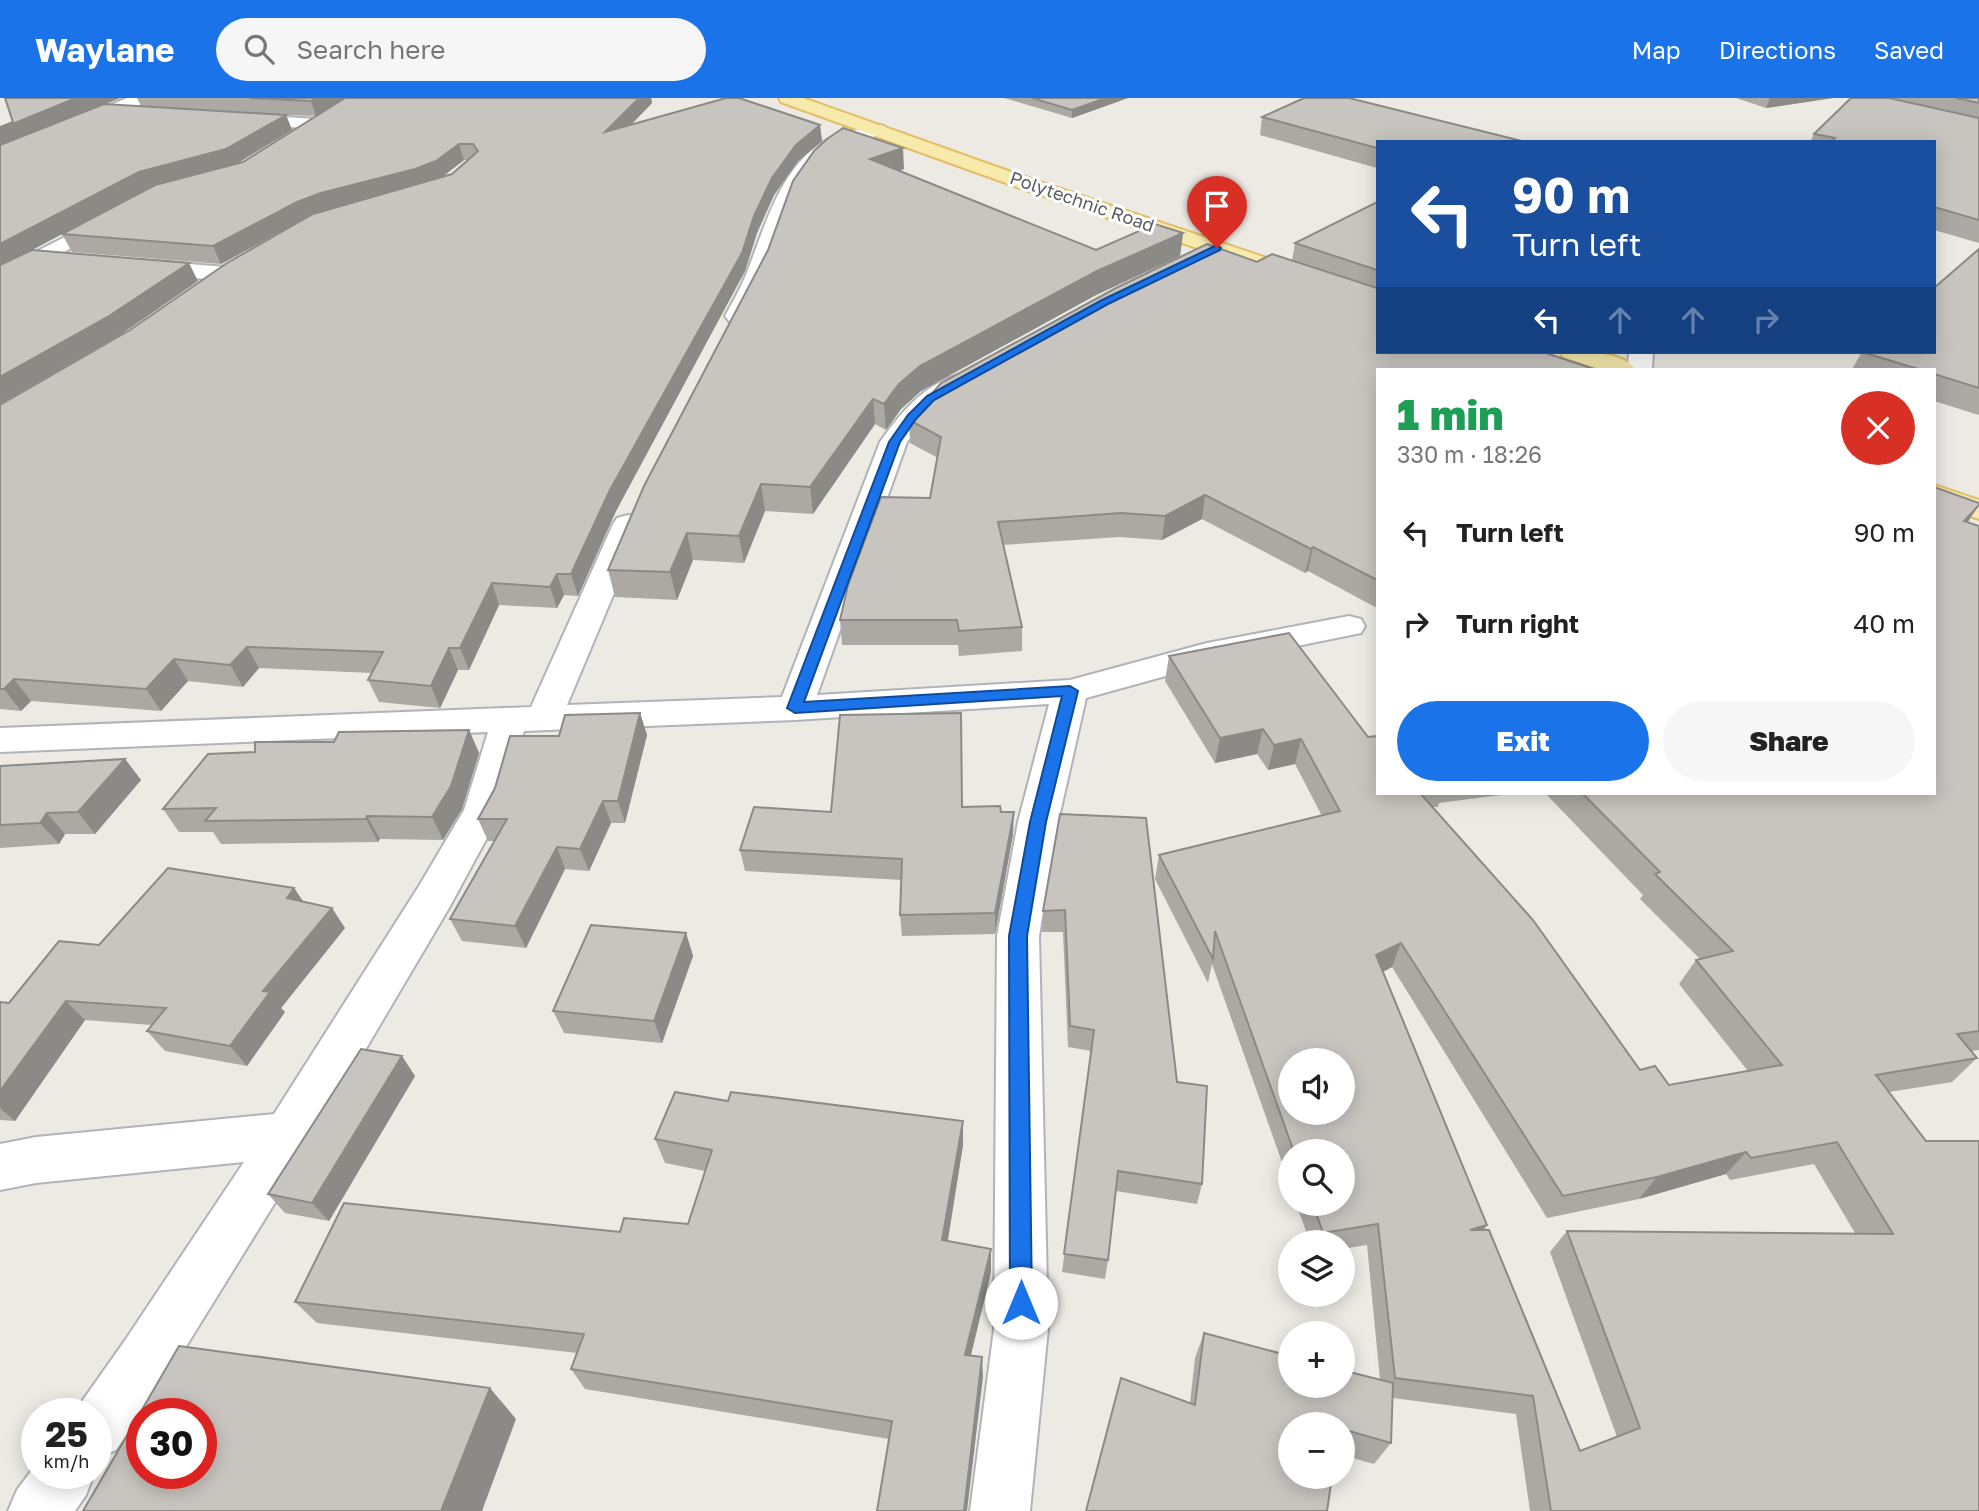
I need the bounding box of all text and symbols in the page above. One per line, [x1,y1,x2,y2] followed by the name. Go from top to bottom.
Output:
[216,18,706,81] search box
[35,30,174,69] text: Waylane
[240,30,278,68] icon: search
[296,34,445,65] text: Search here
[1632,35,1681,64] text: Map
[1719,35,1836,64] text: Directions
[1874,35,1944,64] text: Saved
[1512,165,1630,224] text: 90 m
[1007,166,1157,236] street label: Polytechnic Road
[1397,168,1488,259] icon: left
[1187,176,1247,248] pin
[1198,187,1236,225] icon: arrive
[1512,225,1641,263] text: Turn left
[1528,301,1566,339] icon: left
[1601,301,1639,339] icon: ahead
[1674,301,1712,339] icon: ahead
[1747,301,1785,339] icon: right
[1397,389,1504,439] text: 1 min
[1841,391,1915,465] button: close
[1397,440,1542,468] text: 330 m · 18:26
[1397,514,1435,552] icon: left
[1456,517,1564,548] text: Turn left
[1854,517,1915,548] text: 90 m
[1397,605,1435,643] icon: right
[1456,608,1579,639] text: Turn right
[1854,608,1915,639] text: 40 m
[1397,701,1649,781] button: Exit
[1663,701,1915,781] button: Share
[1278,1048,1355,1489] map controls
[1278,1048,1355,1125] button: sound
[1278,1139,1355,1216] button: search
[1278,1230,1355,1307] button: layers
[984,1266,1058,1340] position arrow
[1278,1321,1355,1398] button: +
[126,1398,217,1489] speed limit sign: 30
[1278,1412,1355,1489] button: −
[45,1413,88,1455] text: 25
[44,1450,89,1472] text: km/h

